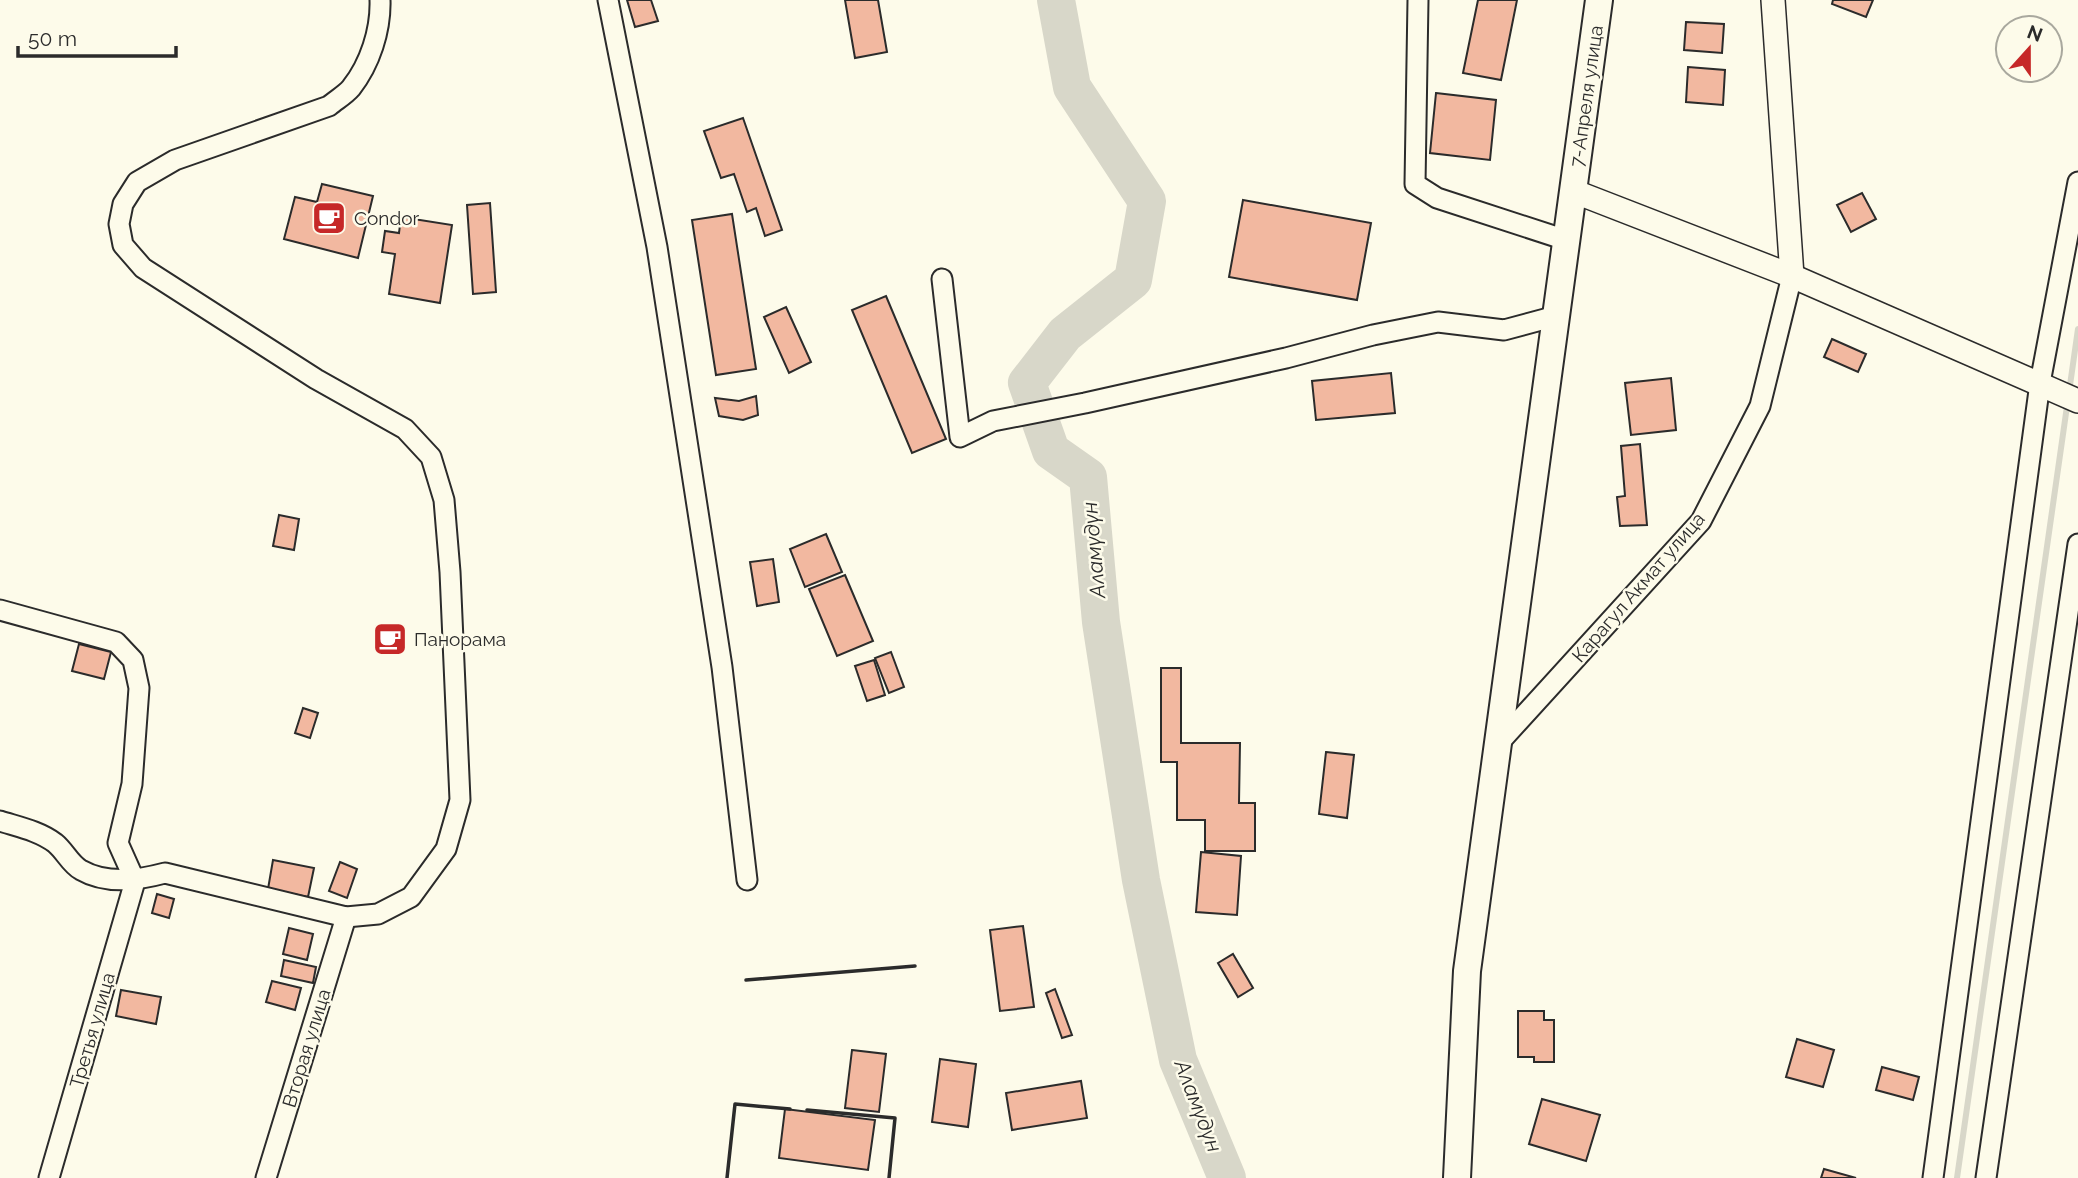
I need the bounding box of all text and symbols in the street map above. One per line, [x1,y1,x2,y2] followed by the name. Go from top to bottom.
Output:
[18,14,175,58] scale bar
[1994,14,2064,84] north arrow
[2024,20,2046,46] text: N
[1565,24,1607,168] street label: 7-Апреля улица
[28,26,77,51] text: 50 m
[310,199,348,237] cafe icon: Condor
[354,207,420,229] place label: Condor
[1077,501,1110,600] water label: Аламүдүн
[1567,508,1709,666] street label: Карагул Акмат улица
[371,620,409,658] cafe icon: Панорама
[414,628,506,650] place label: Панорама
[65,970,119,1090] street label: Третья улица
[277,986,335,1110] street label: Вторая улица
[1169,1055,1227,1155] water label: Аламүдүн

